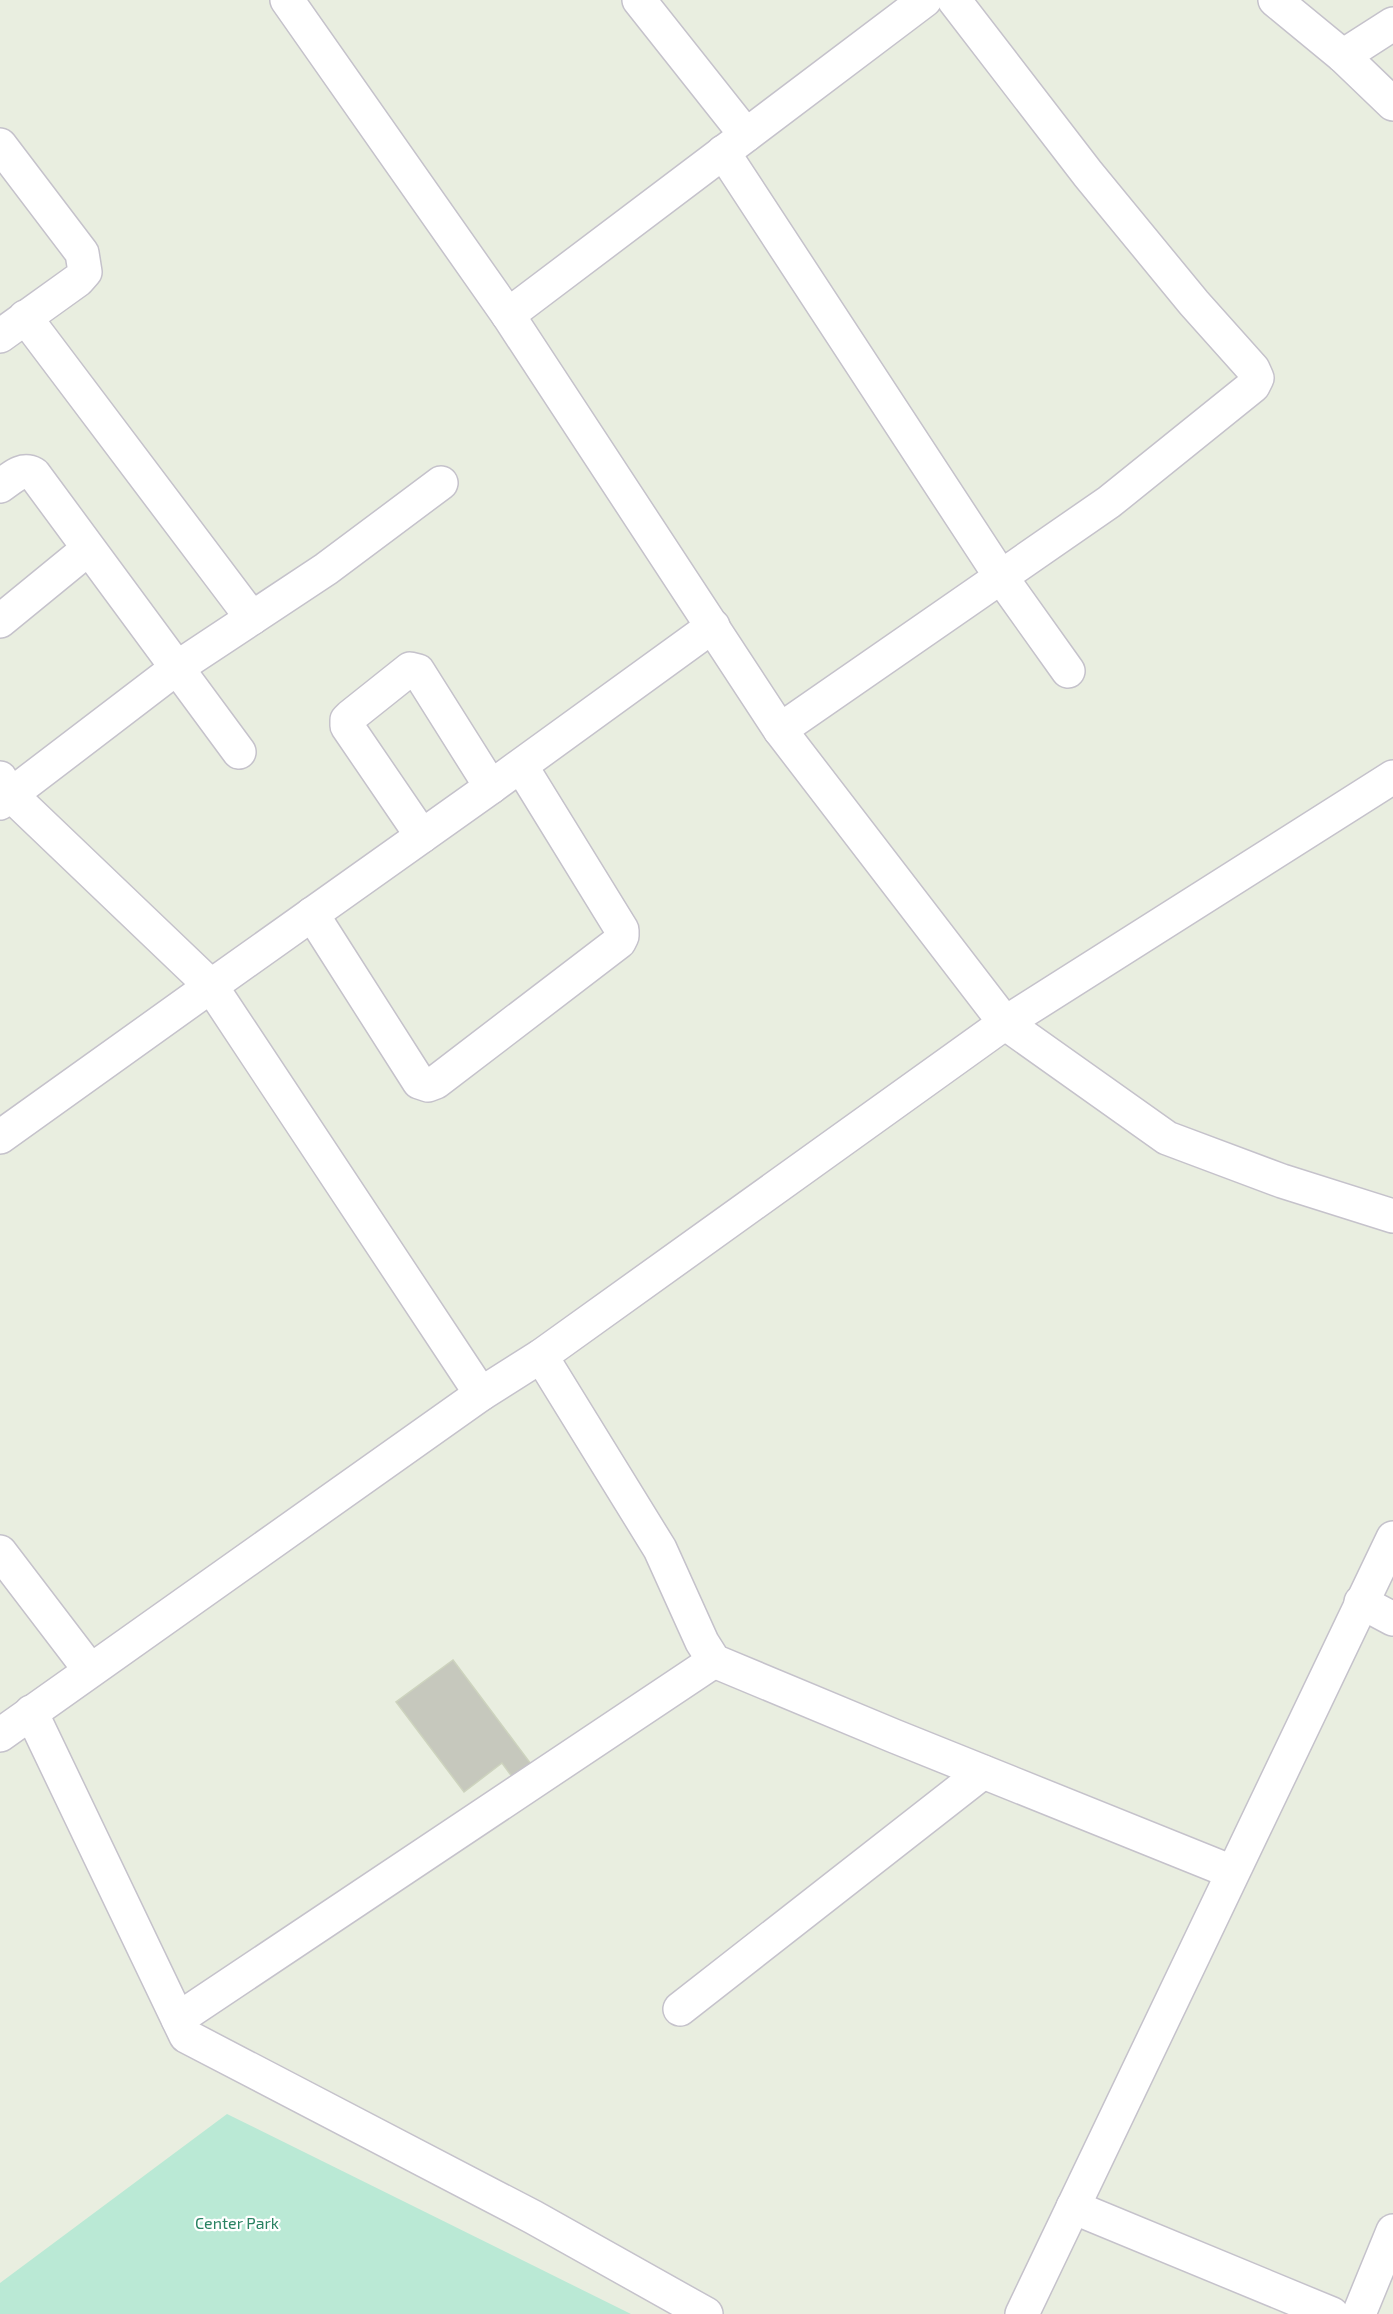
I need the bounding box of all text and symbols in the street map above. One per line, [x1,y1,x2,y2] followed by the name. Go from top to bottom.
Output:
[195,2213,279,2232] park label: Center Park

